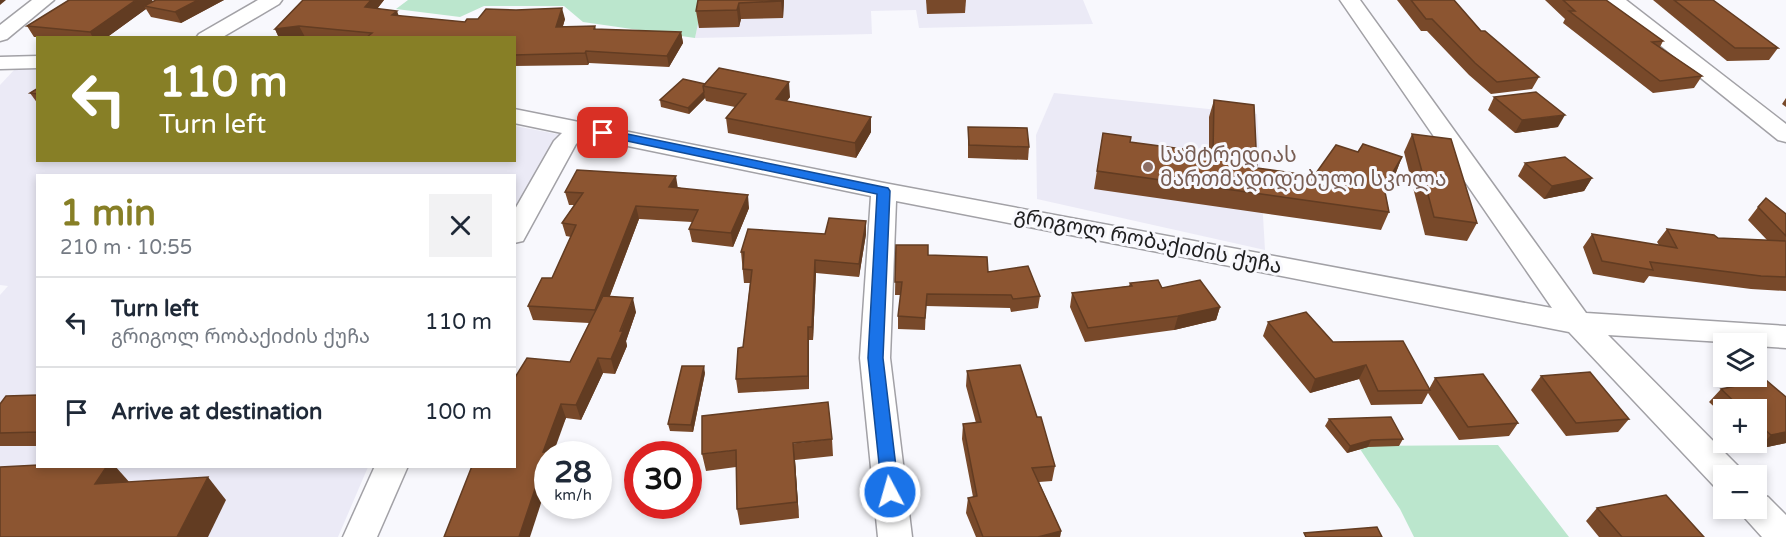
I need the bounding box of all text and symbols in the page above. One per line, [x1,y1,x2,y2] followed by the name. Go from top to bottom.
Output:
[159,57,288,108] text: 110 m
[60,60,138,138] icon: left
[577,107,628,158] pin
[159,108,266,141] text: Turn left
[586,116,619,149] icon: arrive
[1160,143,1446,192] place label: სამტრედიას მართმადიდებული სკოლა
[1141,160,1155,174] marker: სამტრედიას მართმადიდებული სკოლა
[60,192,156,235] text: 1 min
[429,194,492,257] button: close
[1012,203,1284,279] street label: გრიგოლ რობაქიძის ქუჩა
[60,236,192,260] text: 210 m · 10:55
[111,296,199,322] text: Turn left
[60,306,93,339] icon: left
[425,309,492,335] text: 110 m
[111,325,370,349] text: გრიგოლ რობაქიძის ქუჩა
[1713,333,1767,519] map controls
[1713,333,1767,387] button: layers
[60,396,93,429] icon: arrive
[111,399,322,425] text: Arrive at destination
[425,399,492,425] text: 100 m
[1713,399,1767,453] button: +
[624,441,702,519] speed limit sign: 30
[554,454,592,491] text: 28
[858,460,922,524] position arrow
[1713,465,1767,519] button: −
[554,486,592,504] text: km/h

